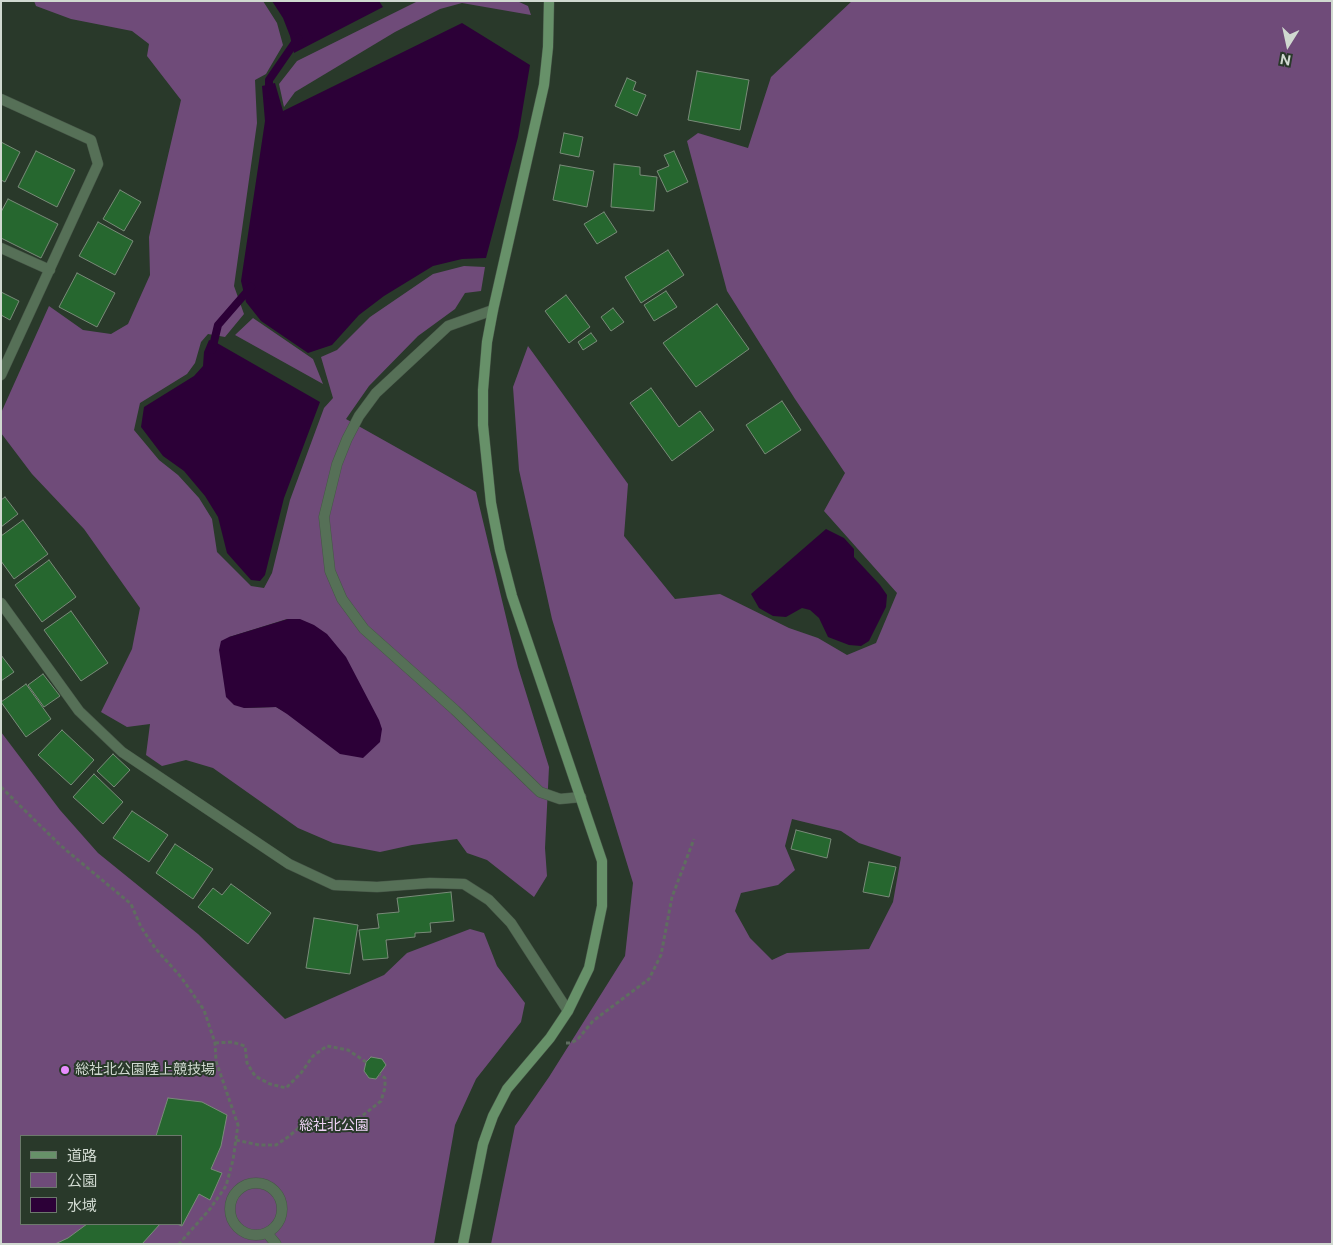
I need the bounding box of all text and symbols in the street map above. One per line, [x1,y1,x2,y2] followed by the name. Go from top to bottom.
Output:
[1263,20,1313,70] north arrow
[1279,51,1292,69] text: N
[75,1062,215,1078] place label: 総社北公園陸上競技場
[59,1064,71,1076] marker: 総社北公園陸上競技場
[299,1118,369,1134] park label: 総社北公園
[20,1135,182,1225] legend
[67,1147,97,1164] text: 道路
[67,1172,97,1189] text: 公園
[67,1197,97,1214] text: 水域

